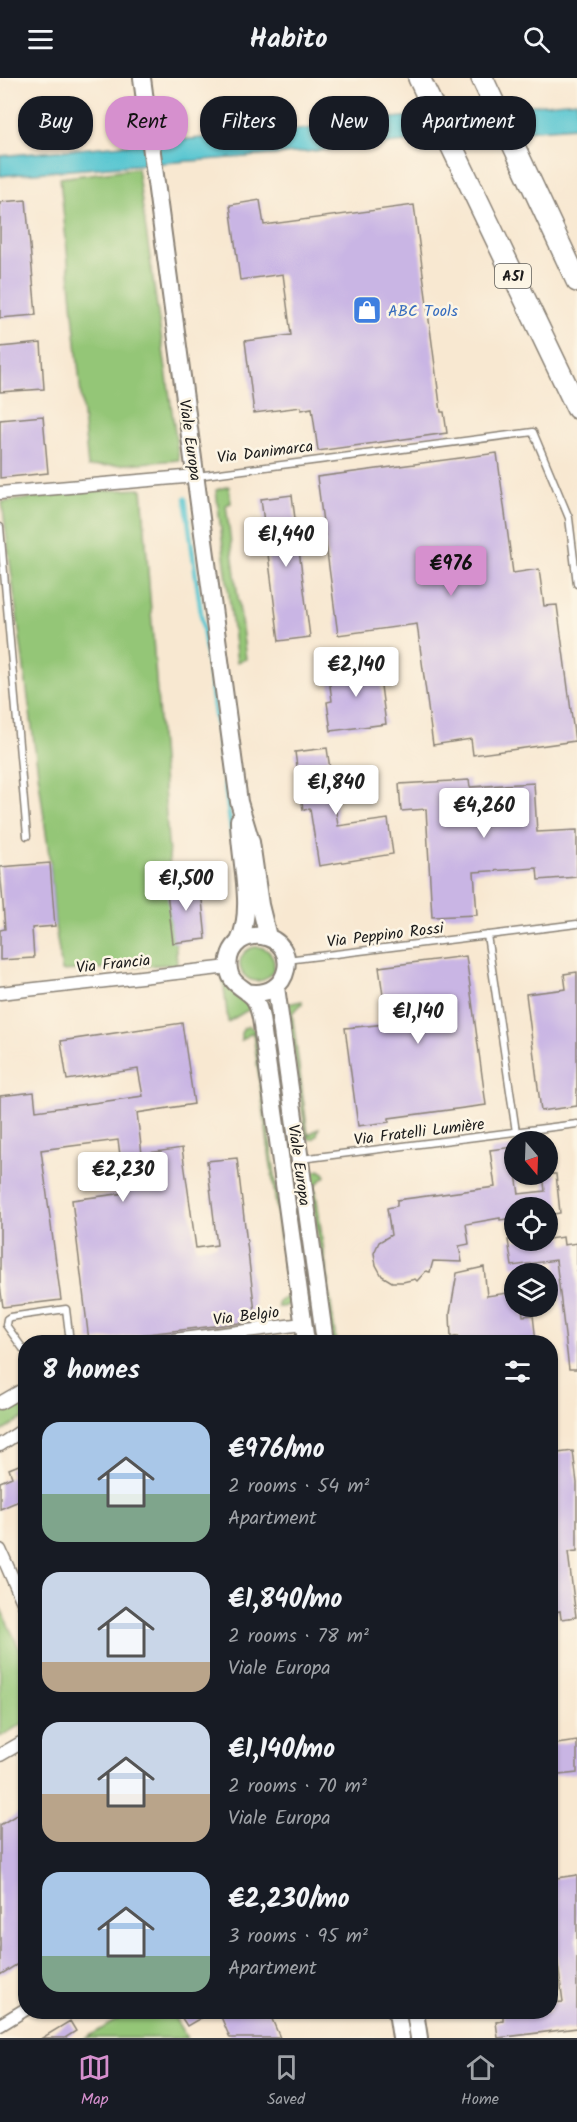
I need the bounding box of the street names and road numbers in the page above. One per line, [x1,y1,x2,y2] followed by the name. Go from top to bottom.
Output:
[495,264,531,288] road number: A51
[171,398,208,483] street label: Viale Europa
[216,434,315,471] street label: Via Danimarca
[325,916,446,955] street label: Via Peppino Rossi
[75,948,151,981] street label: Via Francia
[352,1112,486,1153] street label: Via Fratelli Lumière
[280,1123,317,1208] street label: Viale Europa
[212,1300,281,1333] street label: Via Belgio

